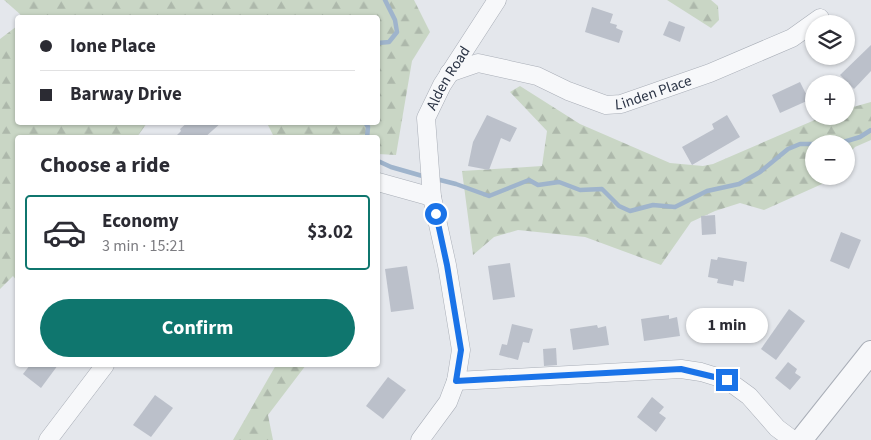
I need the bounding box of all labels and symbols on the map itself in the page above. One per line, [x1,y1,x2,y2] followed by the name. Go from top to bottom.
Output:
[421,42,475,114] street label: Alden Road
[614,70,694,115] street label: Linden Place
[425,203,447,225] route start
[686,308,768,342] callout: 1 min
[716,369,738,391] route end

